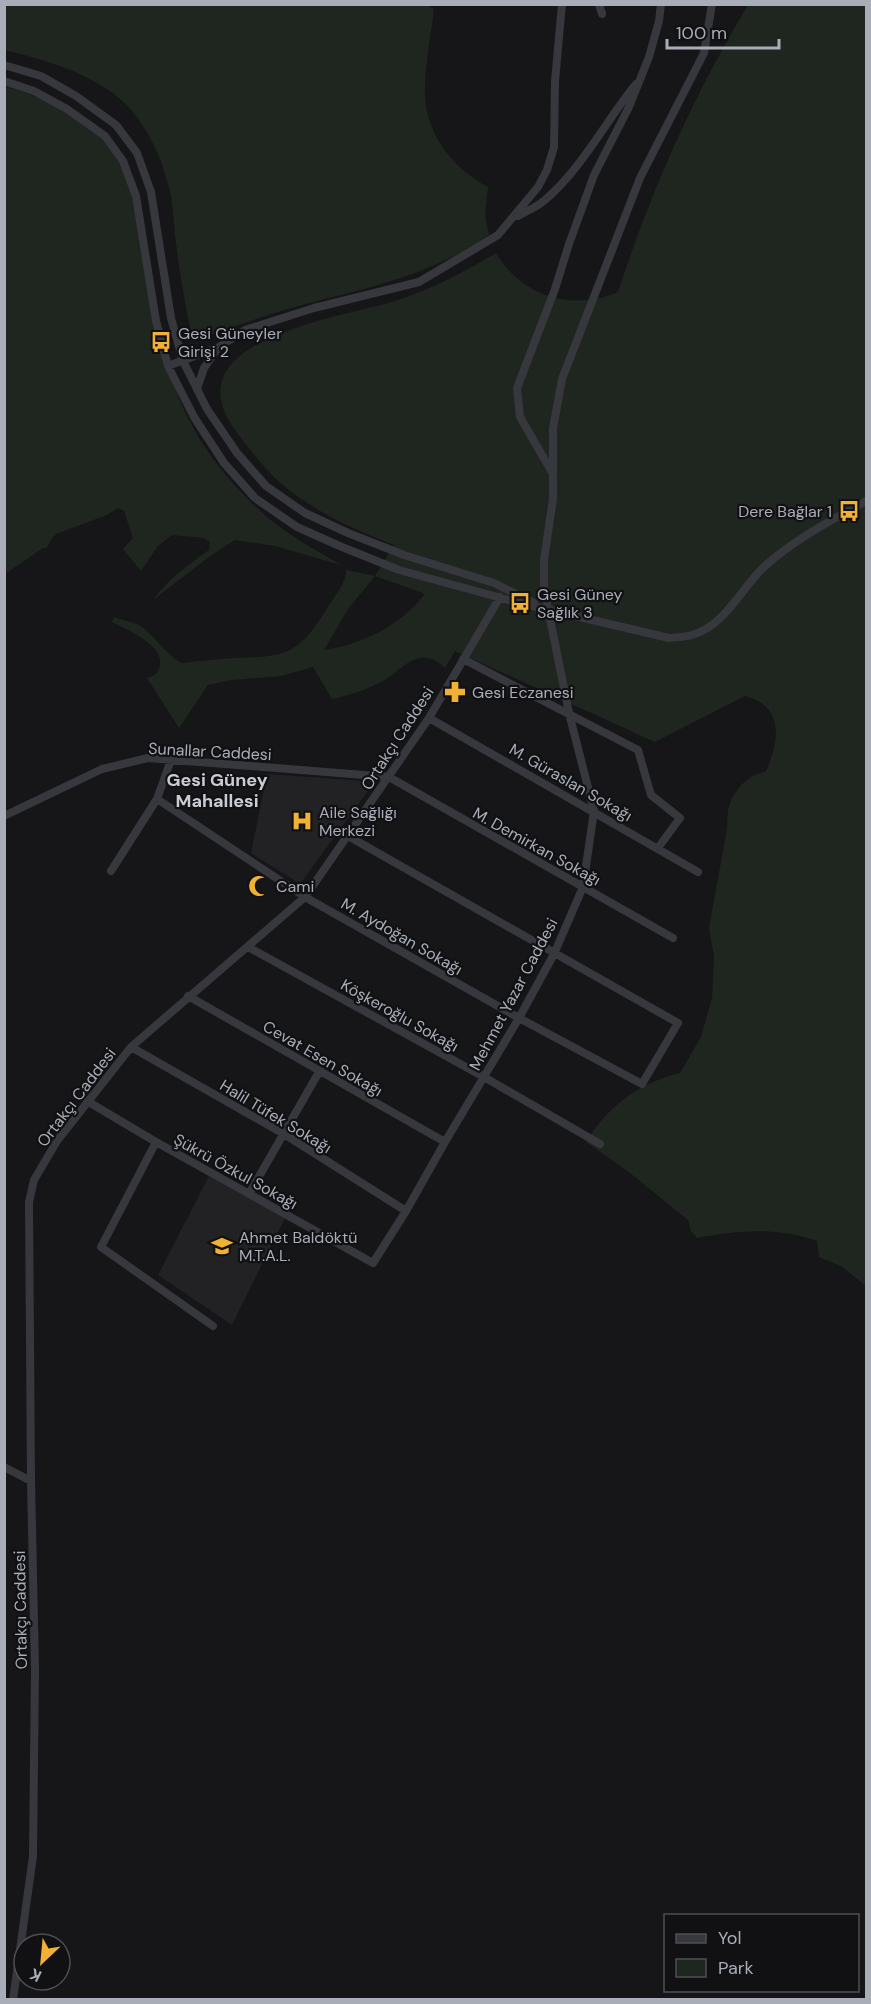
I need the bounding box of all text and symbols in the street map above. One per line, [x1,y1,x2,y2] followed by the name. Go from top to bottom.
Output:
[667,12,780,50] scale bar
[676,21,727,45] text: 100 m
[178,323,282,362] place label: Gesi Güneyler Girişi 2
[149,330,173,354] bus stop icon: Gesi Güneyler Girişi 2
[837,499,861,523] bus stop icon: Dere Bağlar 1
[738,501,832,522] place label: Dere Bağlar 1
[537,584,623,623] place label: Gesi Güney Sağlık 3
[508,591,532,615] bus stop icon: Gesi Güney Sağlık 3
[443,680,467,704] pharmacy icon: Gesi Eczanesi
[472,682,574,703] place label: Gesi Eczanesi
[356,683,439,794] street label: Ortakçı Caddesi
[148,738,272,765] street label: Sunallar Caddesi
[506,739,636,826] street label: M. Güraslan Sokağı
[166,768,268,813] district label: Gesi Güney Mahallesi
[319,802,397,841] place label: Aile Sağlığı Merkezi
[469,803,604,890] street label: M. Demirkan Sokağı
[290,809,314,833] hospital icon: Aile Sağlığı Merkezi
[247,874,271,898] mosque icon: Cami
[276,876,314,897] place label: Cami
[337,893,466,980] street label: M. Aydoğan Sokağı
[464,914,563,1074] street label: Mehmet Yazar Caddesi
[337,974,462,1057] street label: Köşkeroğlu Sokağı
[259,1016,386,1101] street label: Cevat Esen Sokağı
[32,1043,121,1151] street label: Ortakçı Caddesi
[216,1075,335,1158] street label: Halil Tüfek Sokağı
[170,1129,301,1214] street label: Şükrü Özkul Sokağı
[239,1227,357,1266] place label: Ahmet Baldöktü M.T.A.L.
[210,1234,234,1258] school or university icon: Ahmet Baldöktü M.T.A.L.
[9,1550,32,1670] street label: Ortakçı Caddesi
[664,1914,859,1992] legend
[718,1926,742,1950] text: Yol
[12,1932,72,1992] north arrow
[718,1956,754,1980] text: Park
[26,1963,45,1987] text: K

